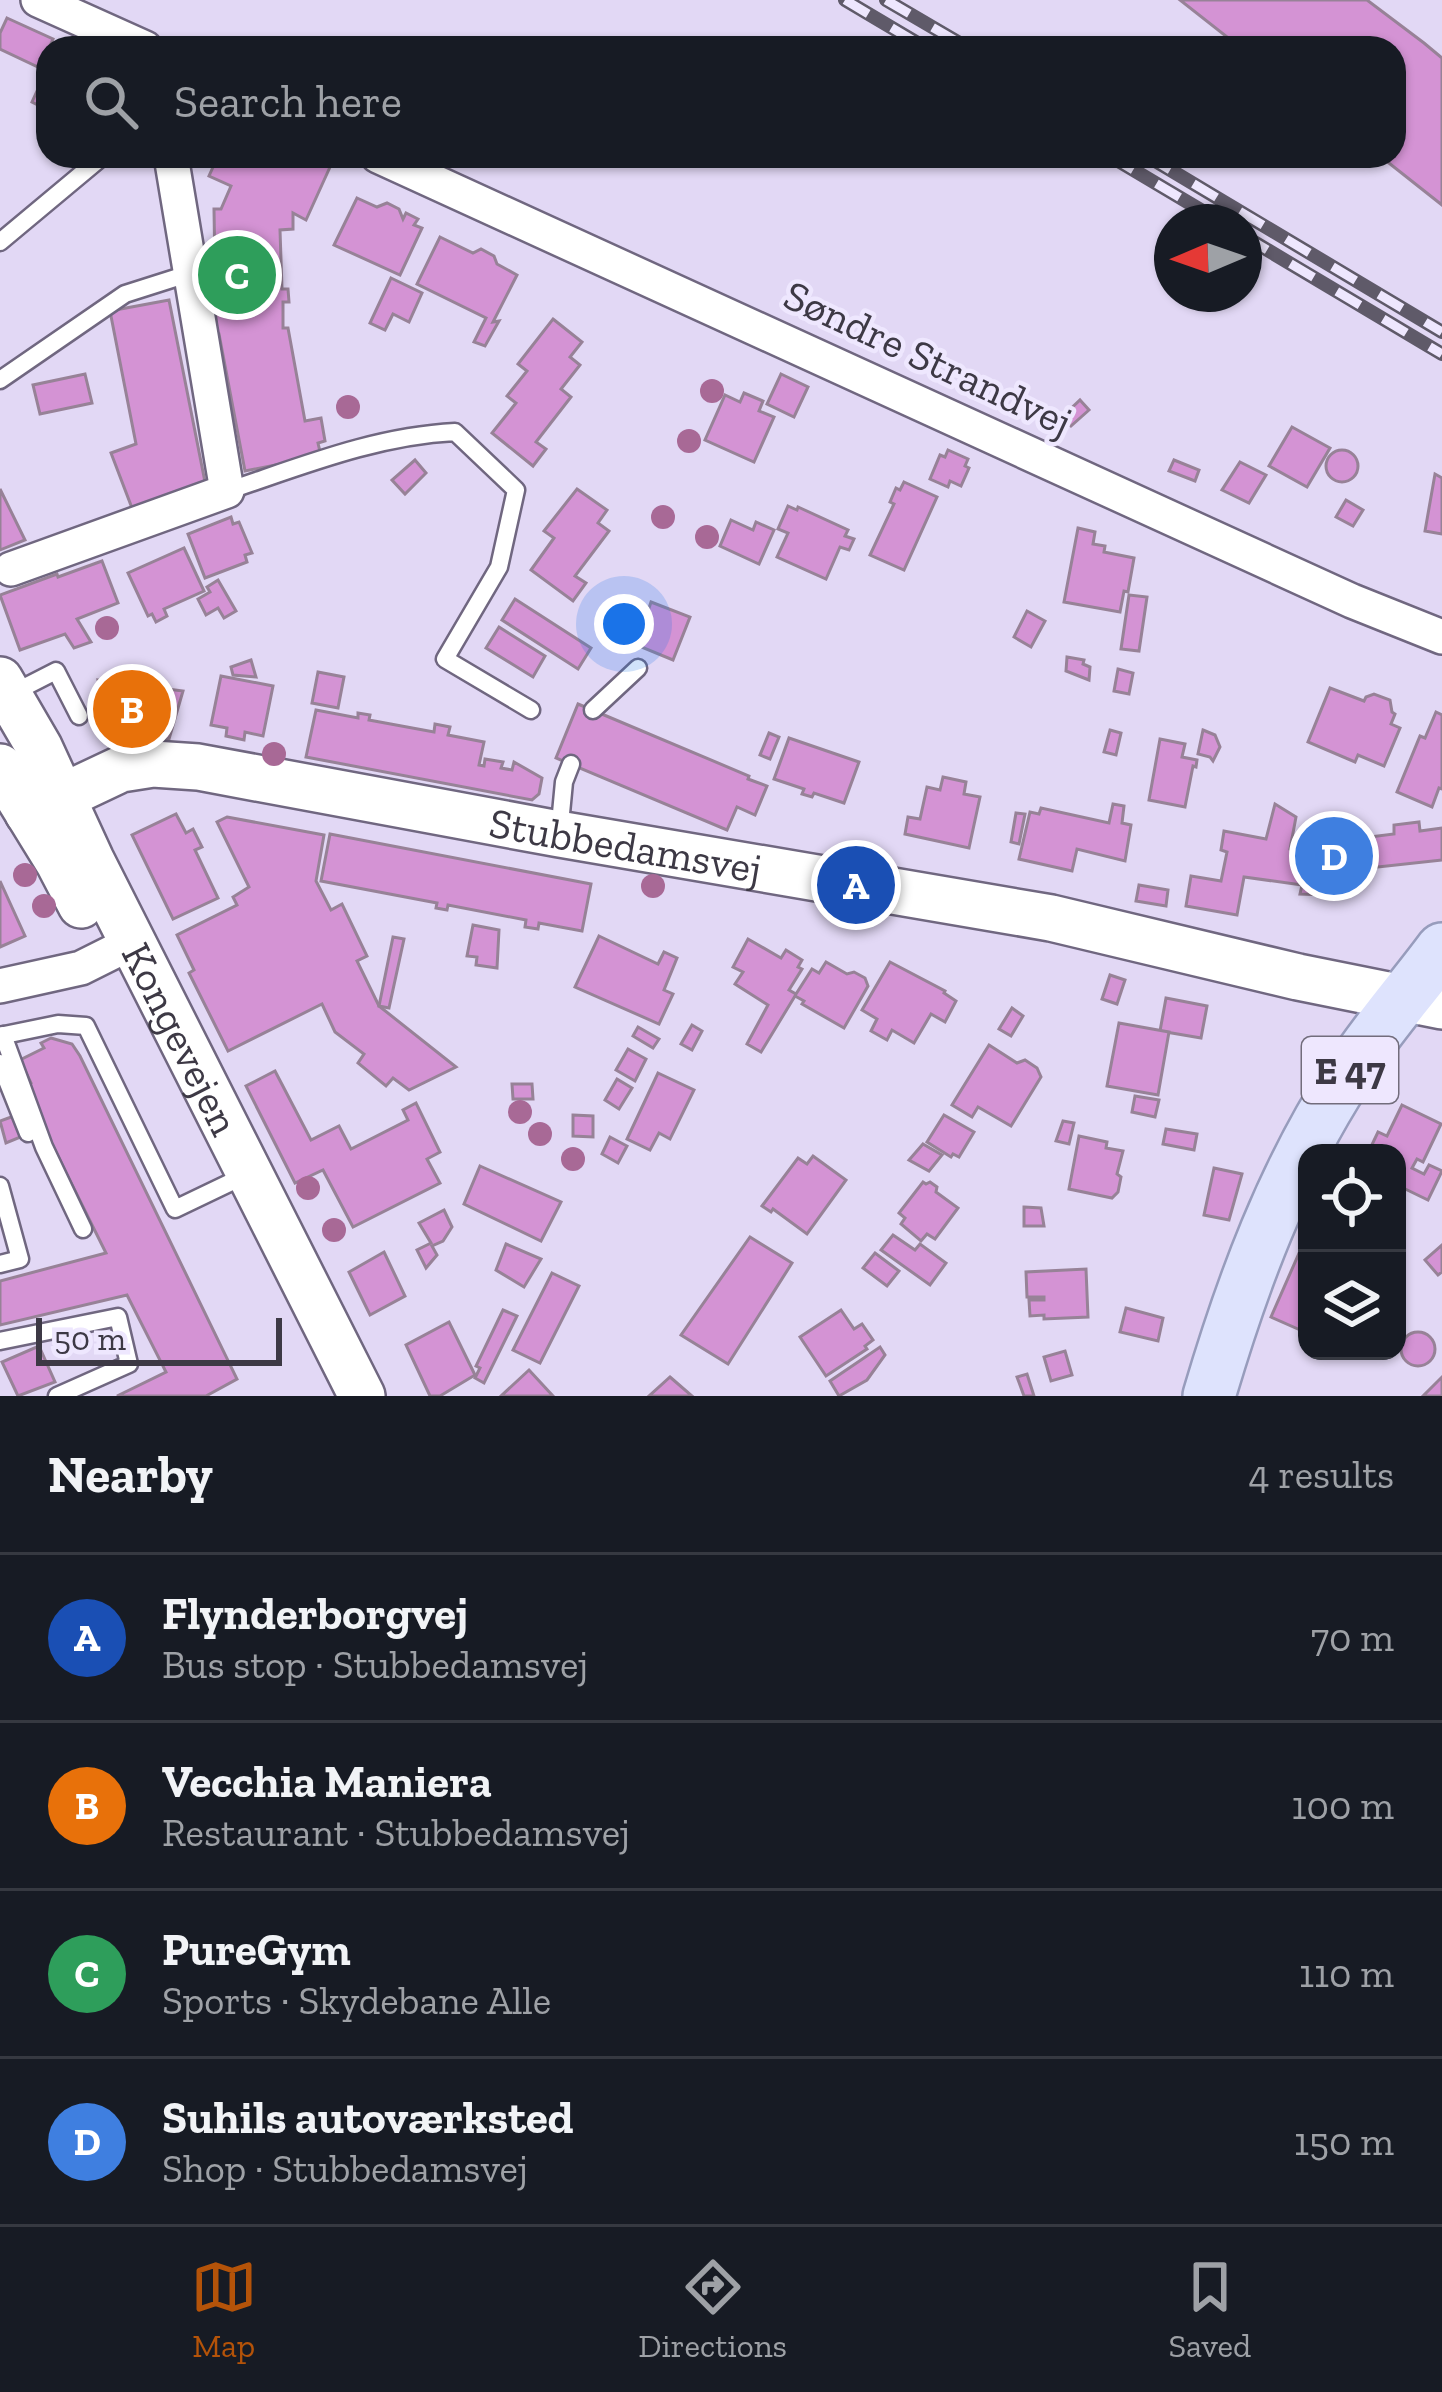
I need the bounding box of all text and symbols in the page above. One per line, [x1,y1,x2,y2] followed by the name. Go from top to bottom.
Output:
[36,36,1406,168] search box
[78,69,144,135] icon: search
[174,75,402,129] text: Search here
[1154,204,1262,312] north arrow
[198,230,276,320] pin: C
[776,269,1080,447] street label: Søndre Strandvej
[594,594,654,654] your location
[93,664,171,754] pin: B
[485,796,765,894] street label: Stubbedamsvej
[1295,811,1373,901] pin: D
[817,840,895,930] pin: A
[111,934,251,1143] street label: Kongevejen
[1302,1037,1398,1103] road number: E 47
[1298,1144,1406,1360] map controls
[1298,1144,1406,1252] button: locate
[1298,1252,1406,1360] button: layers
[36,1312,282,1365] scale bar
[54,1319,126,1358] text: 50 m
[48,1444,213,1505] text: Nearby
[1249,1451,1394,1498] text: 4 results
[162,1587,468,1641] text: Flynderborgvej
[74,1614,100,1661] text: A
[1311,1614,1394,1661] text: 70 m
[162,1641,588,1688] text: Bus stop · Stubbedamsvej
[162,1755,492,1809] text: Vecchia Maniera
[75,1782,99,1829] text: B
[1292,1782,1394,1829] text: 100 m
[162,1809,630,1856] text: Restaurant · Stubbedamsvej
[162,1923,351,1977] text: PureGym
[74,1950,100,1997] text: C
[1299,1950,1394,1997] text: 110 m
[162,1977,551,2024] text: Sports · Skydebane Alle
[162,2091,573,2145] text: Suhils autoværksted
[73,2118,101,2165] text: D
[1294,2118,1394,2165] text: 150 m
[162,2145,528,2192] text: Shop · Stubbedamsvej
[191,2254,257,2365] tab: Map
[638,2254,787,2365] tab: Directions
[1169,2254,1251,2365] tab: Saved

